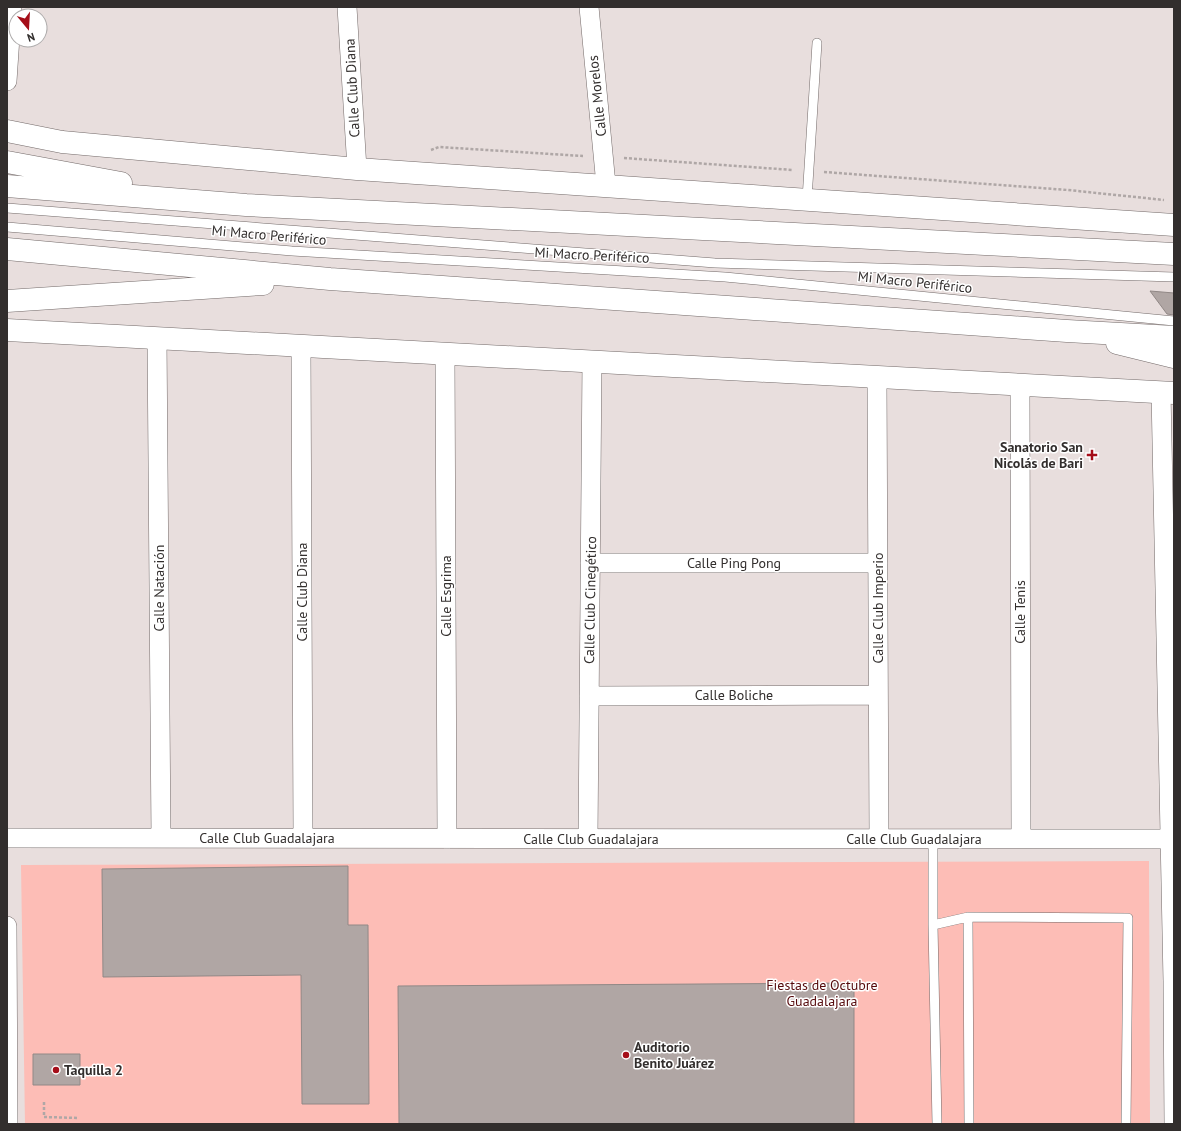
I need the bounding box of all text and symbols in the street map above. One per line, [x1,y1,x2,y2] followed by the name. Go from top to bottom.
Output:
[8,8,48,48] north arrow
[25,30,37,45] text: N
[340,38,364,138] street label: Calle Club Diana
[584,54,610,138] street label: Calle Morelos
[211,221,327,249] street label: Mi Macro Periférico
[534,243,650,267] street label: Mi Macro Periférico
[857,267,973,297] street label: Mi Macro Periférico
[994,438,1083,472] place label: Sanatorio San Nicolás de Bari
[1086,449,1098,461] marker: Sanatorio San Nicolás de Bari
[580,536,600,664] street label: Calle Club Cinegético
[293,542,311,642] street label: Calle Club Diana
[150,544,168,632] street label: Calle Natación
[869,553,887,663] street label: Calle Club Imperio
[687,554,781,572] street label: Calle Ping Pong
[437,555,455,637] street label: Calle Esgrima
[1011,580,1029,644] street label: Calle Tenis
[695,686,773,704] street label: Calle Boliche
[199,829,335,847] street label: Calle Club Guadalajara
[523,830,659,848] street label: Calle Club Guadalajara
[846,830,982,848] street label: Calle Club Guadalajara
[766,976,878,1010] park label: Fiestas de Octubre Guadalajara
[634,1038,714,1072] place label: Auditorio Benito Juárez
[621,1050,631,1060] marker: Auditorio Benito Juárez
[64,1061,123,1079] place label: Taquilla 2
[51,1065,61,1075] marker: Taquilla 2

